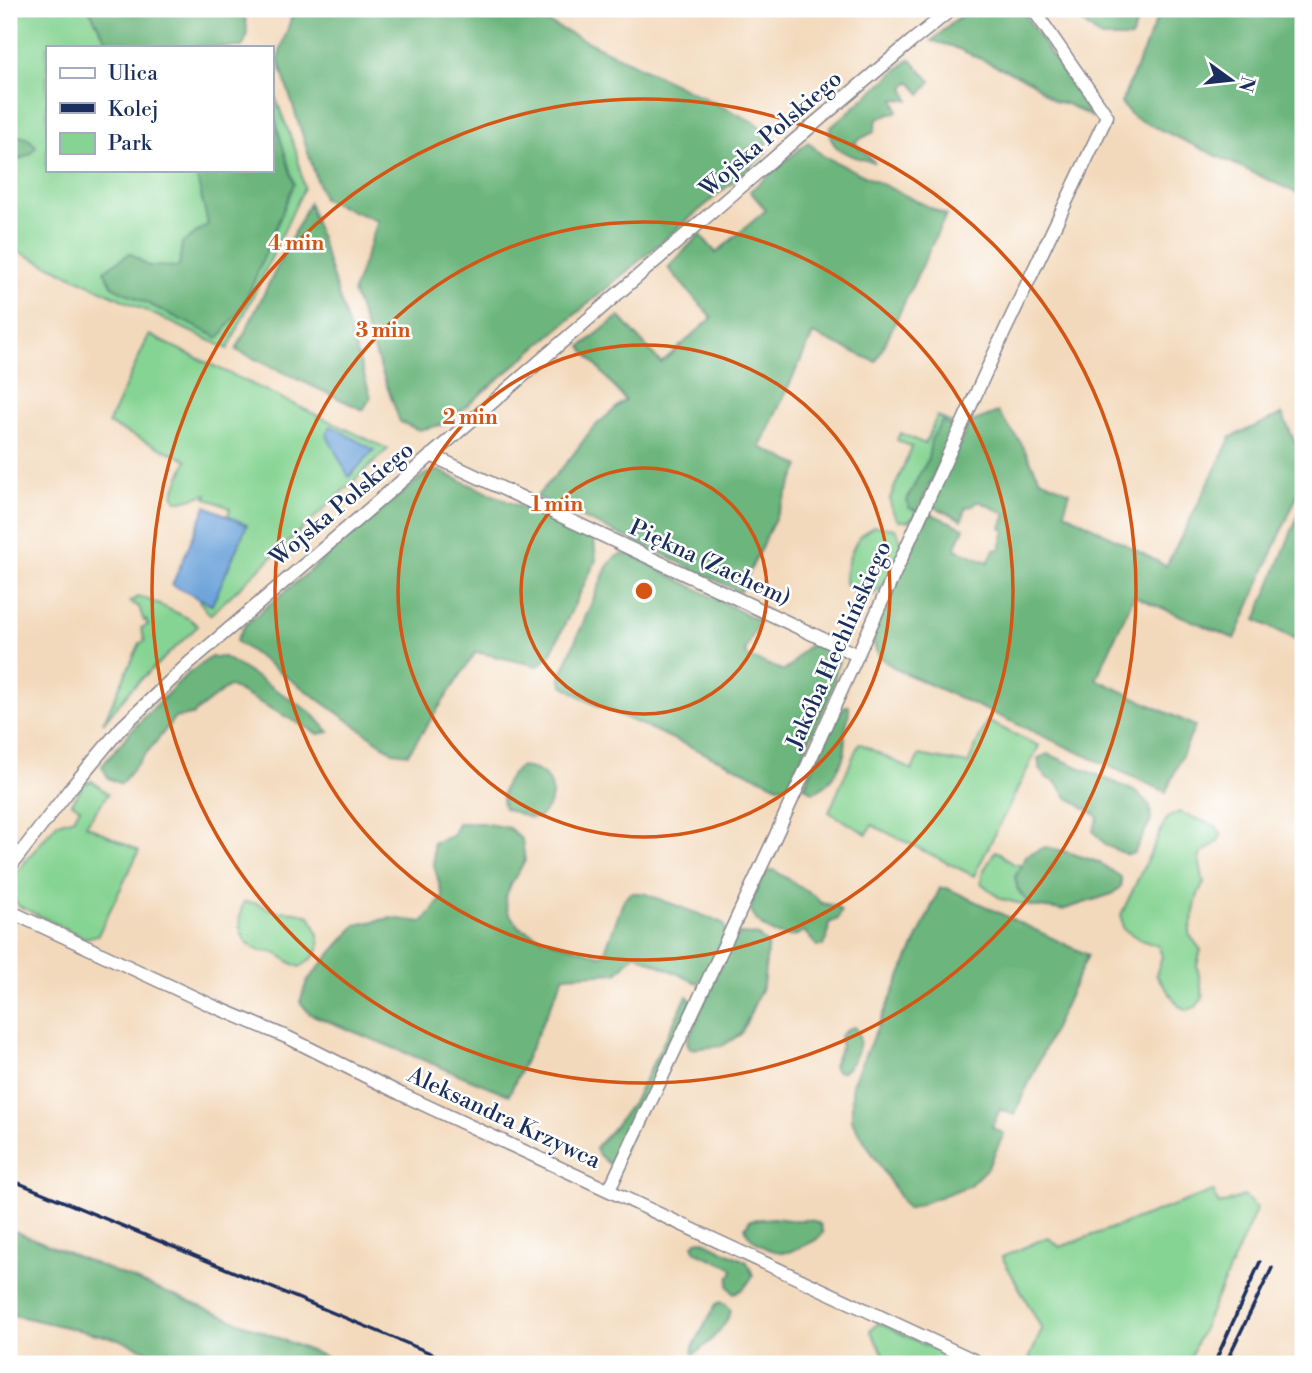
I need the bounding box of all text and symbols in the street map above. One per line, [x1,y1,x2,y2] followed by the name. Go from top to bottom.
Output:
[46,46,273,172] legend
[1196,46,1266,116] north arrow
[108,61,158,87] text: Ulica
[693,65,848,204] street label: Wojska Polskiego
[1233,74,1260,95] text: N
[108,97,159,123] text: Kolej
[108,131,153,157] text: Park
[268,231,324,257] text: 4 min
[356,318,410,344] text: 3 min
[442,405,498,431] text: 2 min
[264,436,420,573] street label: Wojska Polskiego
[531,492,583,518] text: 1 min
[625,513,795,613] street label: Piękna (Zachem)
[780,537,898,754] street label: Jakóba Hechlińskiego
[632,579,656,603] centre of rings
[402,1061,605,1175] street label: Aleksandra Krzywca

